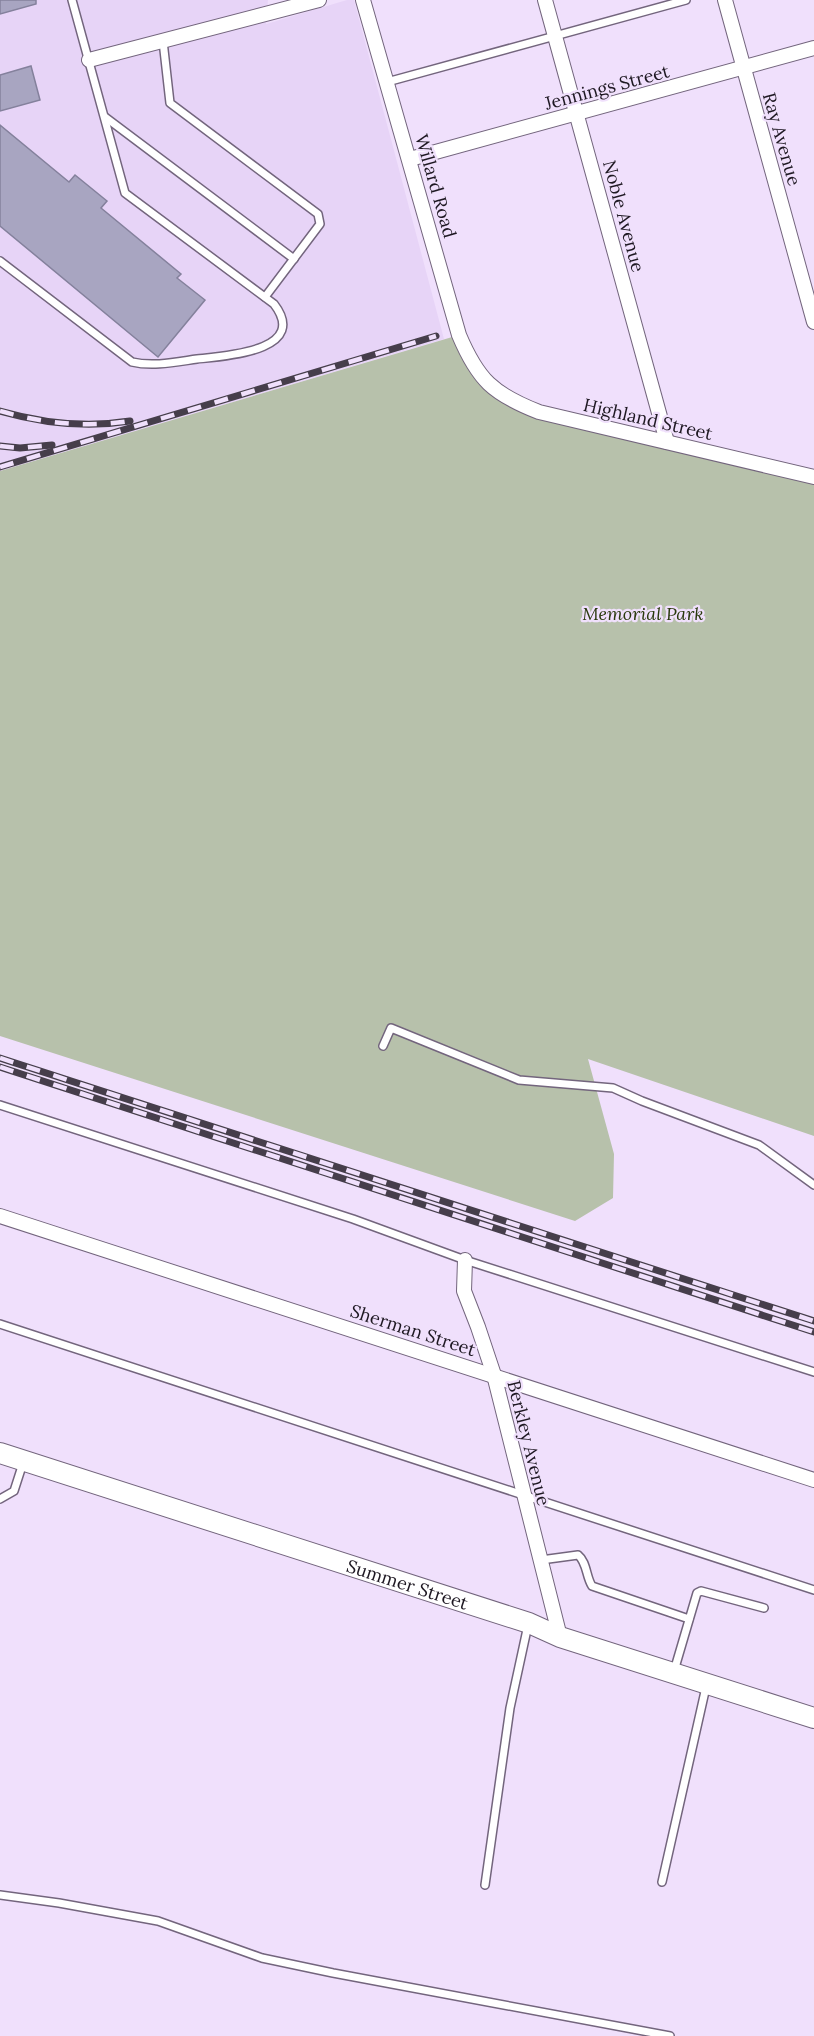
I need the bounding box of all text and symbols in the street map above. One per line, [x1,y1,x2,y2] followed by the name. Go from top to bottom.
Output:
[541,59,672,115] street label: Jennings Street
[758,90,806,188] street label: Ray Avenue
[410,132,462,241] street label: Willard Road
[598,157,650,275] street label: Noble Avenue
[581,393,715,445] street label: Highland Street
[582,602,704,625] park label: Memorial Park
[347,1299,479,1361] street label: Sherman Street
[502,1378,556,1508] street label: Berkley Avenue
[344,1554,471,1614] street label: Summer Street

